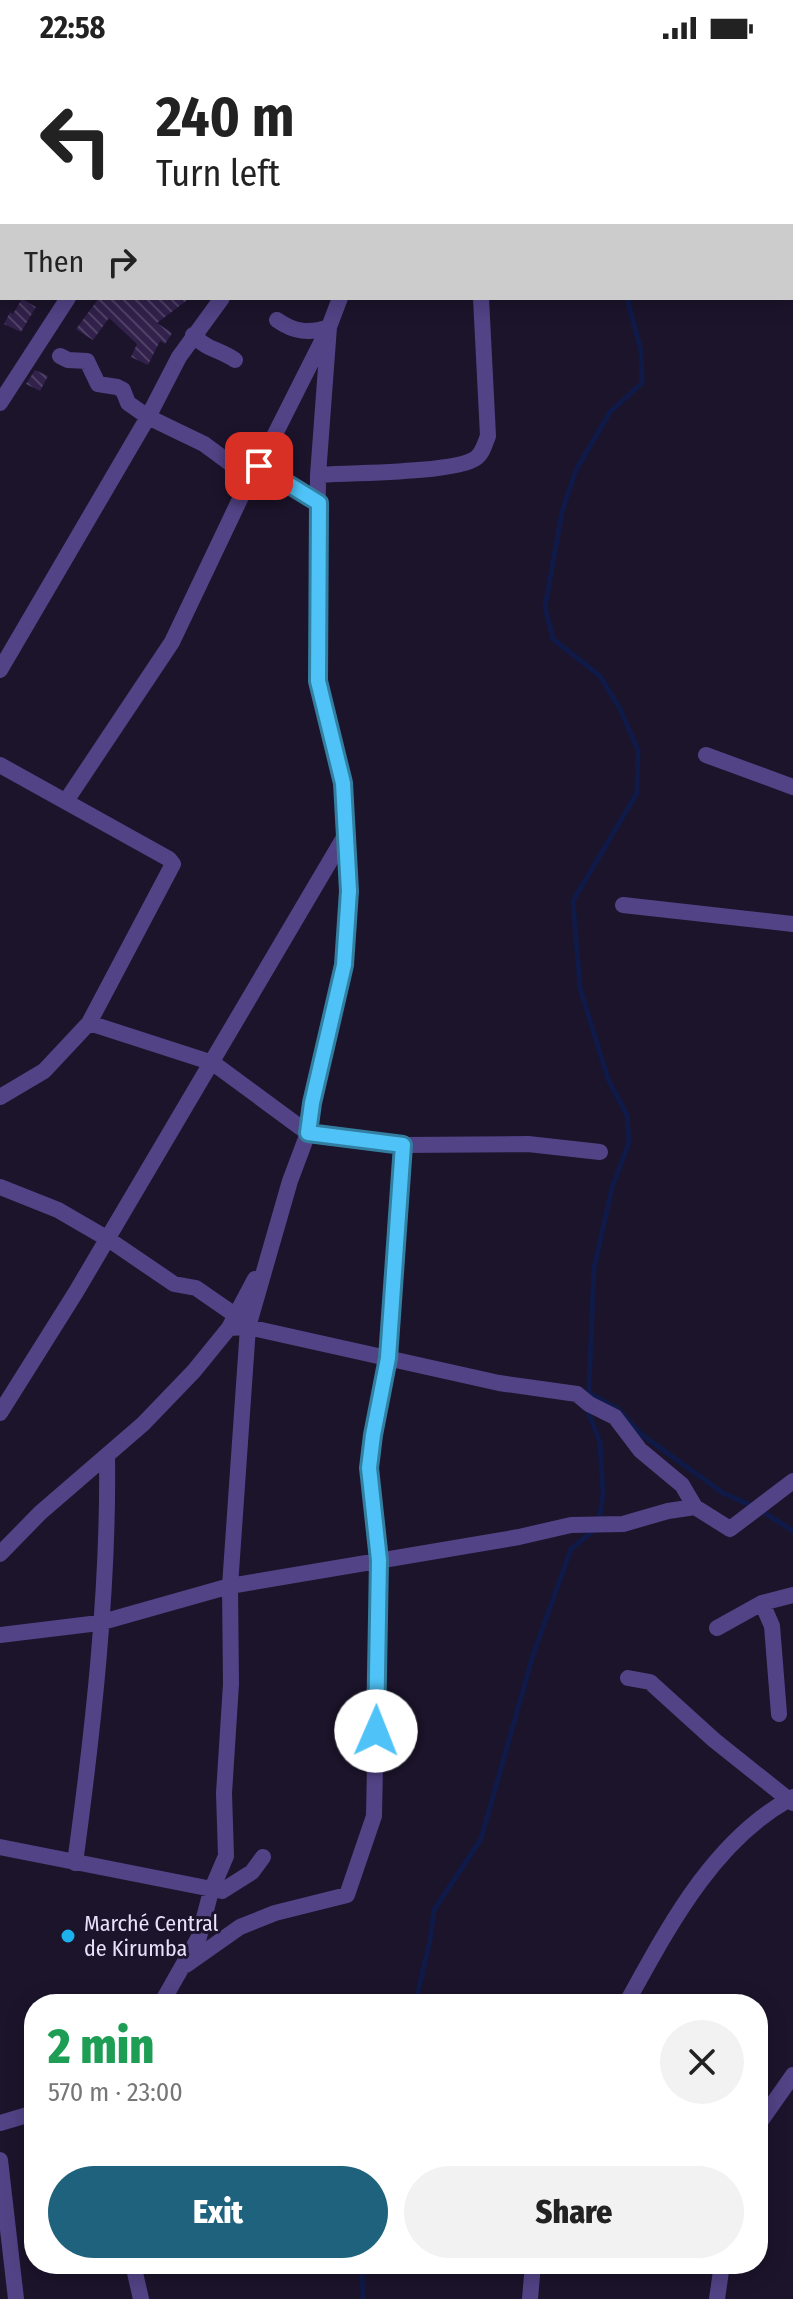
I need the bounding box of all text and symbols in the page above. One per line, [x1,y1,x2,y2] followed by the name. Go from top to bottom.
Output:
[40,10,105,46] text: 22:58
[156,84,295,151] text: 240 m
[24,88,128,192] icon: left
[156,152,280,196] text: Turn left
[100,240,144,284] icon: right
[24,244,84,280] text: Then
[225,432,293,500] pin
[237,444,281,488] icon: arrive
[334,1689,418,1773] position arrow
[84,1910,218,1962] place label: Marché Central de Kirumba
[59,1927,77,1945] marker: Marché Central de Kirumba
[48,2018,154,2076] text: 2 min
[660,2020,744,2104] button: close
[48,2077,183,2108] text: 570 m · 23:00
[48,2166,388,2258] button: Exit
[404,2166,744,2258] button: Share

